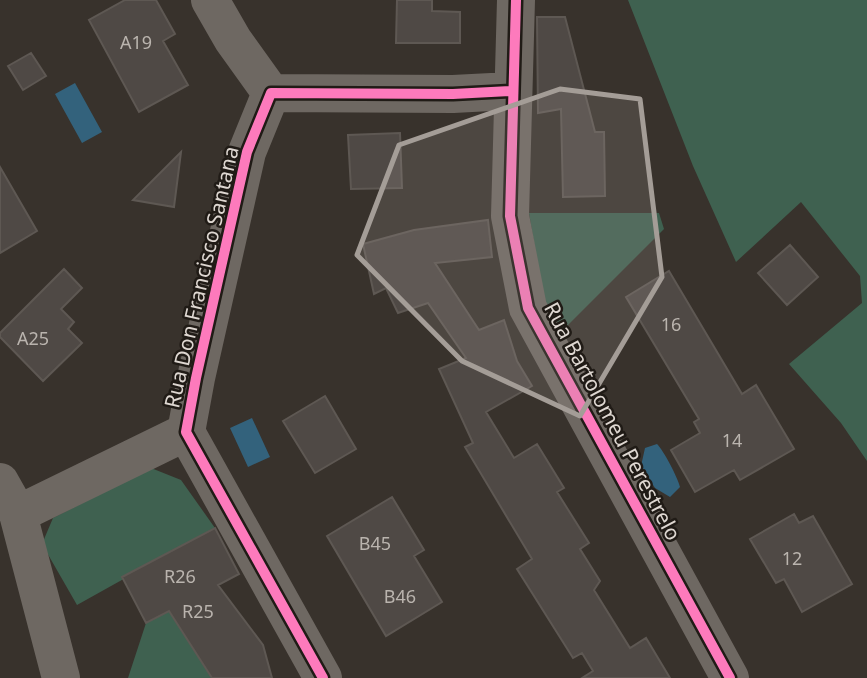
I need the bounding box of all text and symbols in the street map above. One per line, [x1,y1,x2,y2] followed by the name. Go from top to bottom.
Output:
[120,30,152,54] house number: A19
[157,143,245,411] street label: Rua Don Francisco Santana
[538,297,688,545] street label: Rua Bartolomeu Perestrelo
[661,312,681,336] house number: 16
[17,326,49,350] house number: A25
[722,428,742,452] house number: 14
[359,531,391,555] house number: B45
[782,546,802,570] house number: 12
[164,564,196,588] house number: R26
[384,584,416,608] house number: B46
[182,599,214,623] house number: R25

